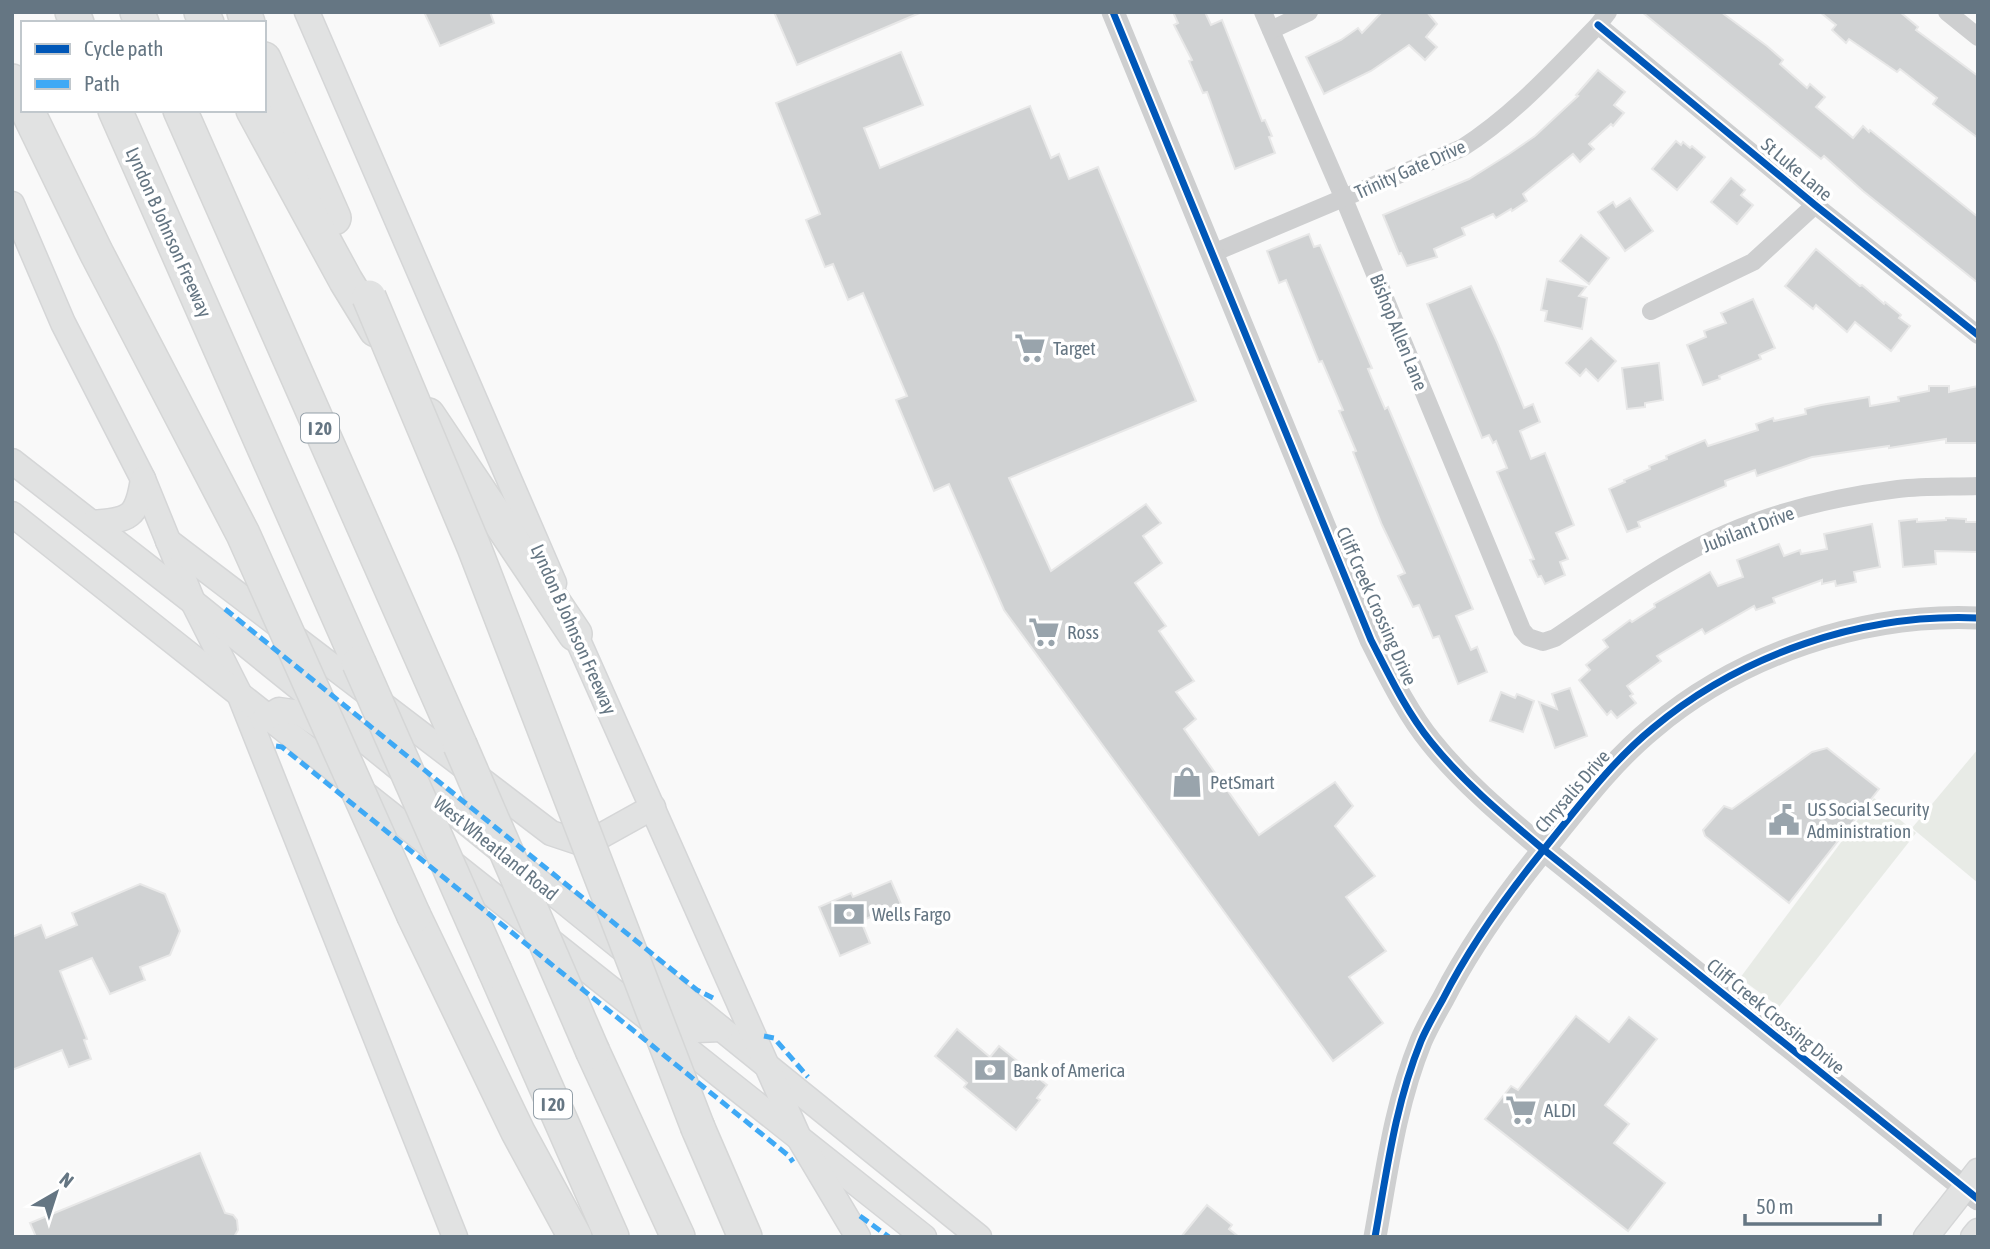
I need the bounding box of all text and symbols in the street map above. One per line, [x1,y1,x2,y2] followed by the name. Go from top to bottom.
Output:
[21,21,266,112] legend
[84,36,163,60] text: Cycle path
[84,71,120,95] text: Path
[1757,133,1837,205] street label: St Luke Lane
[1351,135,1469,203] street label: Trinity Gate Drive
[122,144,216,321] street label: Lyndon B Johnson Freeway
[1366,271,1432,393] street label: Bishop Allen Lane
[1013,331,1047,365] supermarket icon: Target
[1053,337,1096,359] place label: Target
[301,414,339,442] road number: I 20
[1699,501,1797,557] street label: Jubilant Drive
[1332,523,1422,689] street label: Cliff Creek Crossing Drive
[527,541,621,718] street label: Lyndon B Johnson Freeway
[1027,615,1061,649] supermarket icon: Ross
[1067,621,1099,643] place label: Ross
[1530,745,1614,837] street label: Chrysalis Drive
[1170,765,1204,799] shop icon: PetSmart
[1210,771,1275,793] place label: PetSmart
[429,791,563,905] street label: West Wheatland Road
[1807,798,1930,842] place label: US Social Security Administration
[1767,803,1801,837] public building icon: US Social Security Administration
[832,897,866,931] bank icon: Wells Fargo
[872,903,951,925] place label: Wells Fargo
[1703,954,1849,1078] street label: Cliff Creek Crossing Drive
[973,1053,1007,1087] bank icon: Bank of America
[1013,1059,1125,1081] place label: Bank of America
[534,1090,572,1119] road number: I 20
[1504,1093,1538,1127] supermarket icon: ALDI
[1544,1099,1576,1121] place label: ALDI
[21,1158,91,1228] north arrow
[55,1168,78,1192] text: N
[1745,1182,1880,1226] scale bar
[1756,1194,1794,1218] text: 50 m

